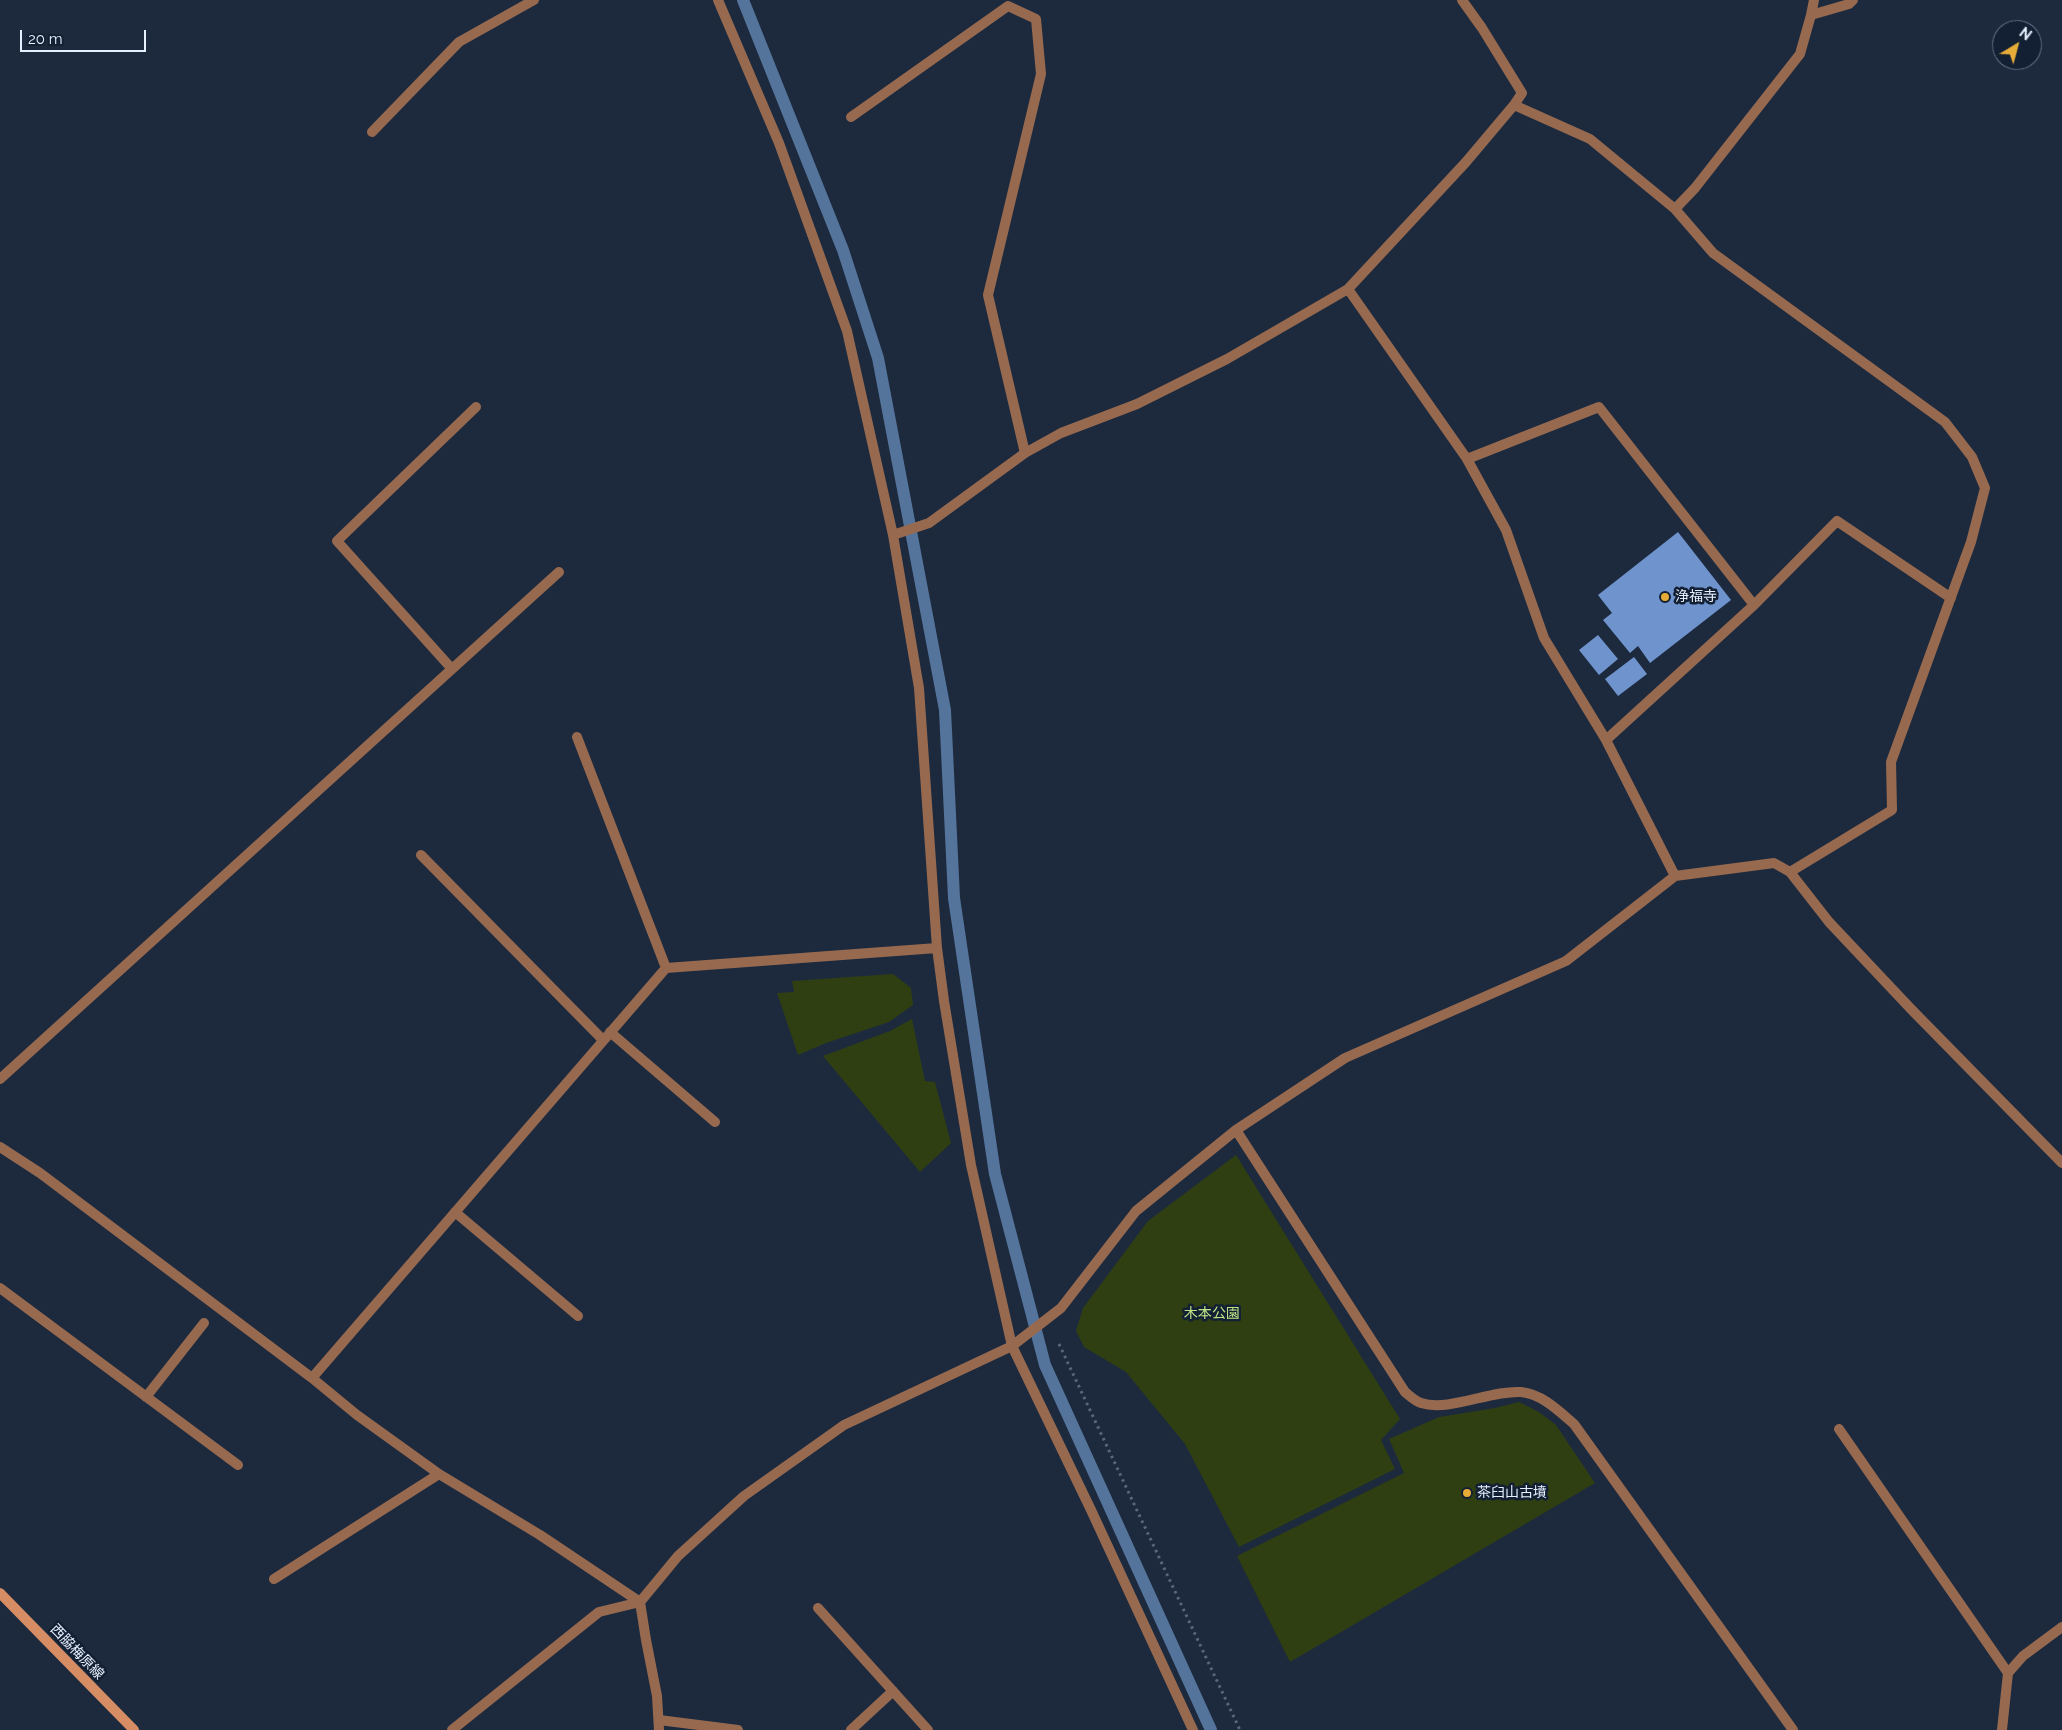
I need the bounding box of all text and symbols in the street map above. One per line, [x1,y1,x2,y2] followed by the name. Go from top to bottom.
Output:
[22,20,149,52] scale bar
[1992,20,2042,70] north arrow
[2016,24,2035,43] text: N
[28,30,63,48] text: 20 m
[1675,589,1717,605] place label: 浄福寺
[1659,591,1671,603] marker: 浄福寺
[1184,1306,1240,1322] park label: 木本公園
[1477,1485,1547,1501] place label: 茶臼山古墳
[1461,1487,1473,1499] marker: 茶臼山古墳
[47,1621,107,1683] street label: 西脇梅原線

